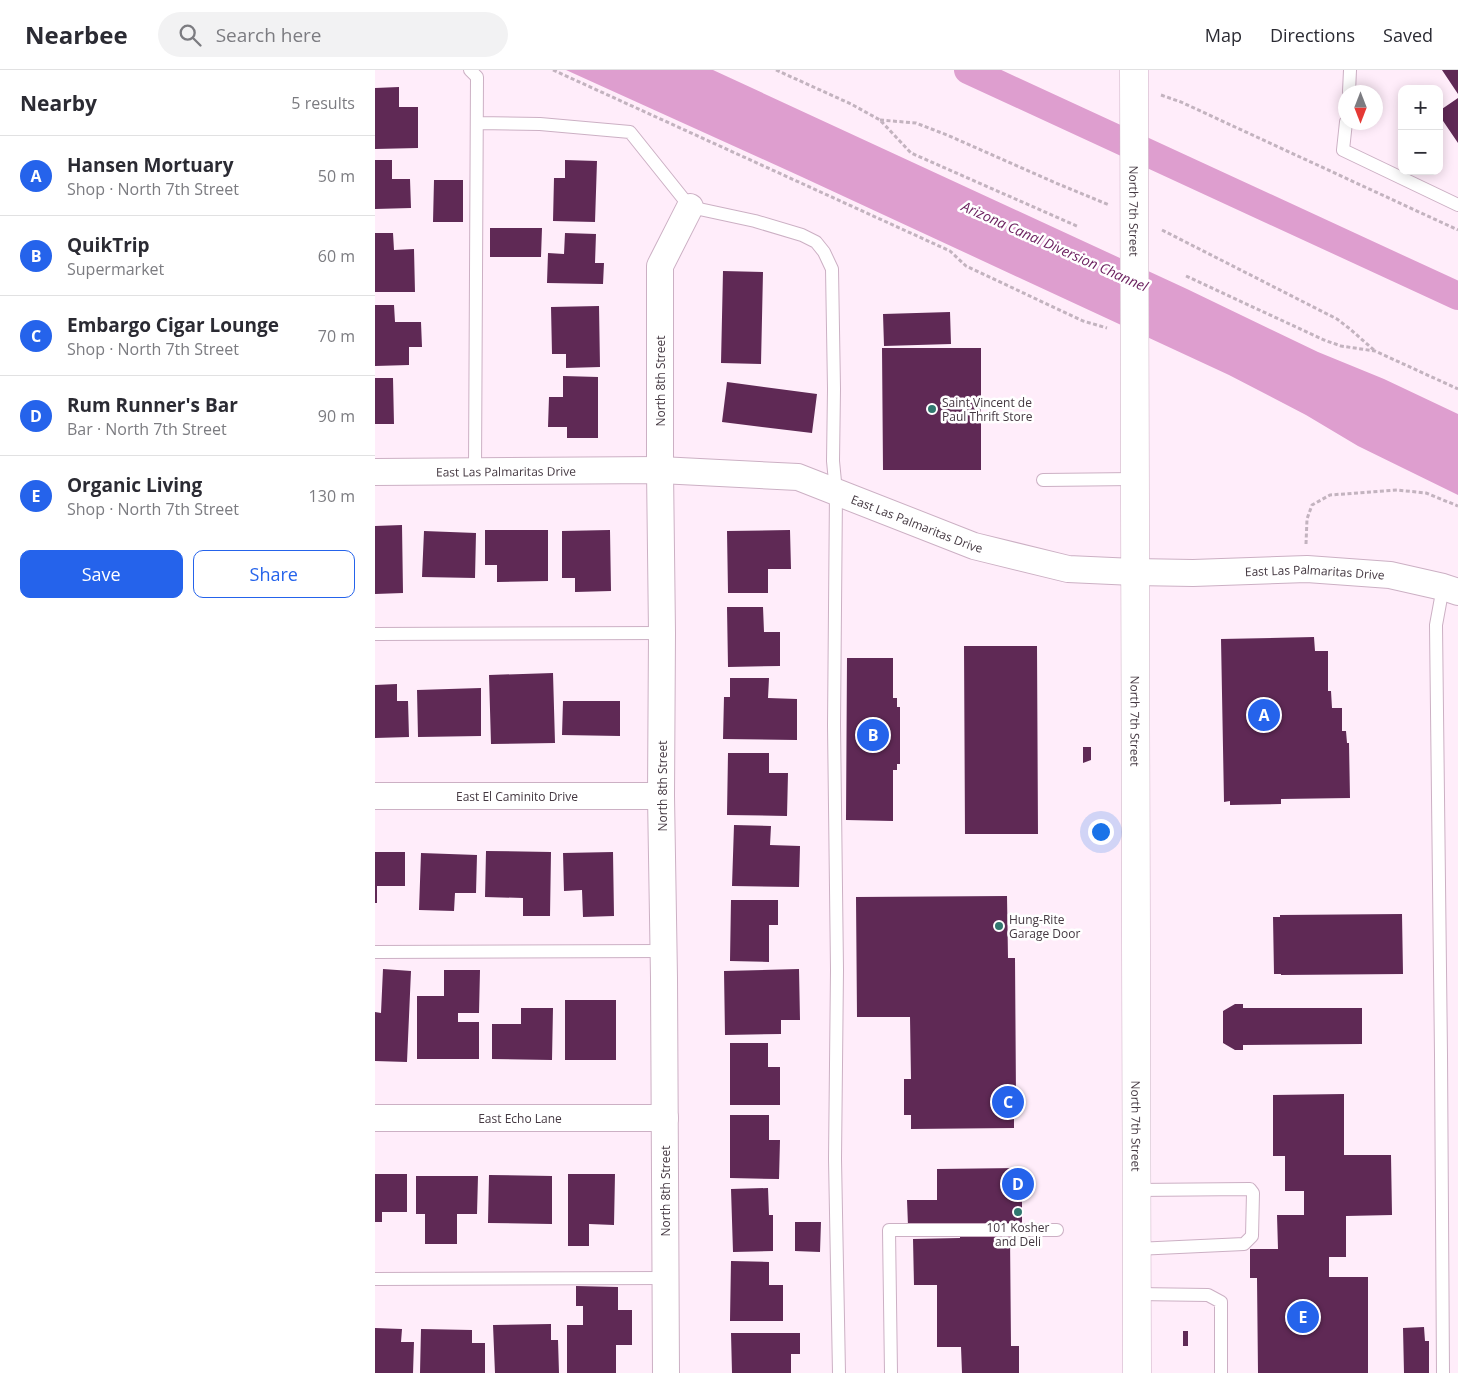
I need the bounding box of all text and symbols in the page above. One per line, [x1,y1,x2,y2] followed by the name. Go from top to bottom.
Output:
[158,12,508,57] search box
[25,18,128,51] text: Nearbee
[176,21,204,49] icon: search
[216,22,322,48] text: Search here
[1205,23,1242,47] text: Map
[1270,23,1355,47] text: Directions
[1383,23,1433,47] text: Saved
[1338,85,1383,130] north arrow
[1398,85,1443,175] map controls
[1398,85,1443,130] button: +
[20,89,97,117] text: Nearby
[291,92,355,114] text: 5 results
[1398,130,1443,175] button: −
[67,152,234,178] text: Hansen Mortuary
[30,165,42,187] text: A
[318,165,355,187] text: 50 m
[1126,165,1143,257] street label: North 7th Street
[67,178,239,200] text: Shop · North 7th Street
[958,196,1151,296] water label: Arizona Canal Diversion Channel
[67,232,150,258] text: QuikTrip
[31,245,41,267] text: B
[318,245,355,267] text: 60 m
[67,258,164,280] text: Supermarket
[67,312,279,338] text: Embargo Cigar Lounge
[31,325,41,347] text: C
[318,325,355,347] text: 70 m
[652,335,669,427] street label: North 8th Street
[67,338,239,360] text: Shop · North 7th Street
[67,392,238,418] text: Rum Runner's Bar
[942,394,1033,425] place label: Saint Vincent de Paul Thrift Store
[926,403,938,415] marker: Saint Vincent de Paul Thrift Store
[30,405,42,427] text: D
[318,405,355,427] text: 90 m
[67,418,227,440] text: Bar · North 7th Street
[436,462,576,480] street label: East Las Palmaritas Drive
[67,472,202,498] text: Organic Living
[32,485,40,507] text: E
[309,485,355,507] text: 130 m
[849,490,985,556] street label: East Las Palmaritas Drive
[67,498,239,520] text: Shop · North 7th Street
[20,550,183,598] button: Save
[193,550,355,598] button: Share
[1245,561,1386,583] street label: East Las Palmaritas Drive
[1127,675,1144,767] street label: North 7th Street
[1248,696,1280,734] pin: A
[857,716,889,754] pin: B
[654,740,671,832] street label: North 8th Street
[456,788,578,805] street label: East El Caminito Drive
[1088,819,1114,845] your location
[1009,911,1080,942] place label: Hung-Rite Garage Door
[993,920,1005,932] marker: Hung-Rite Garage Door
[1128,1080,1145,1172] street label: North 7th Street
[992,1083,1024,1121] pin: C
[478,1110,562,1127] street label: East Echo Lane
[657,1145,674,1237] street label: North 8th Street
[1002,1165,1034,1203] pin: D
[1012,1206,1024,1218] marker: 101 Kosher and Deli
[987,1219,1050,1250] place label: 101 Kosher and Deli
[1287,1298,1319,1336] pin: E

